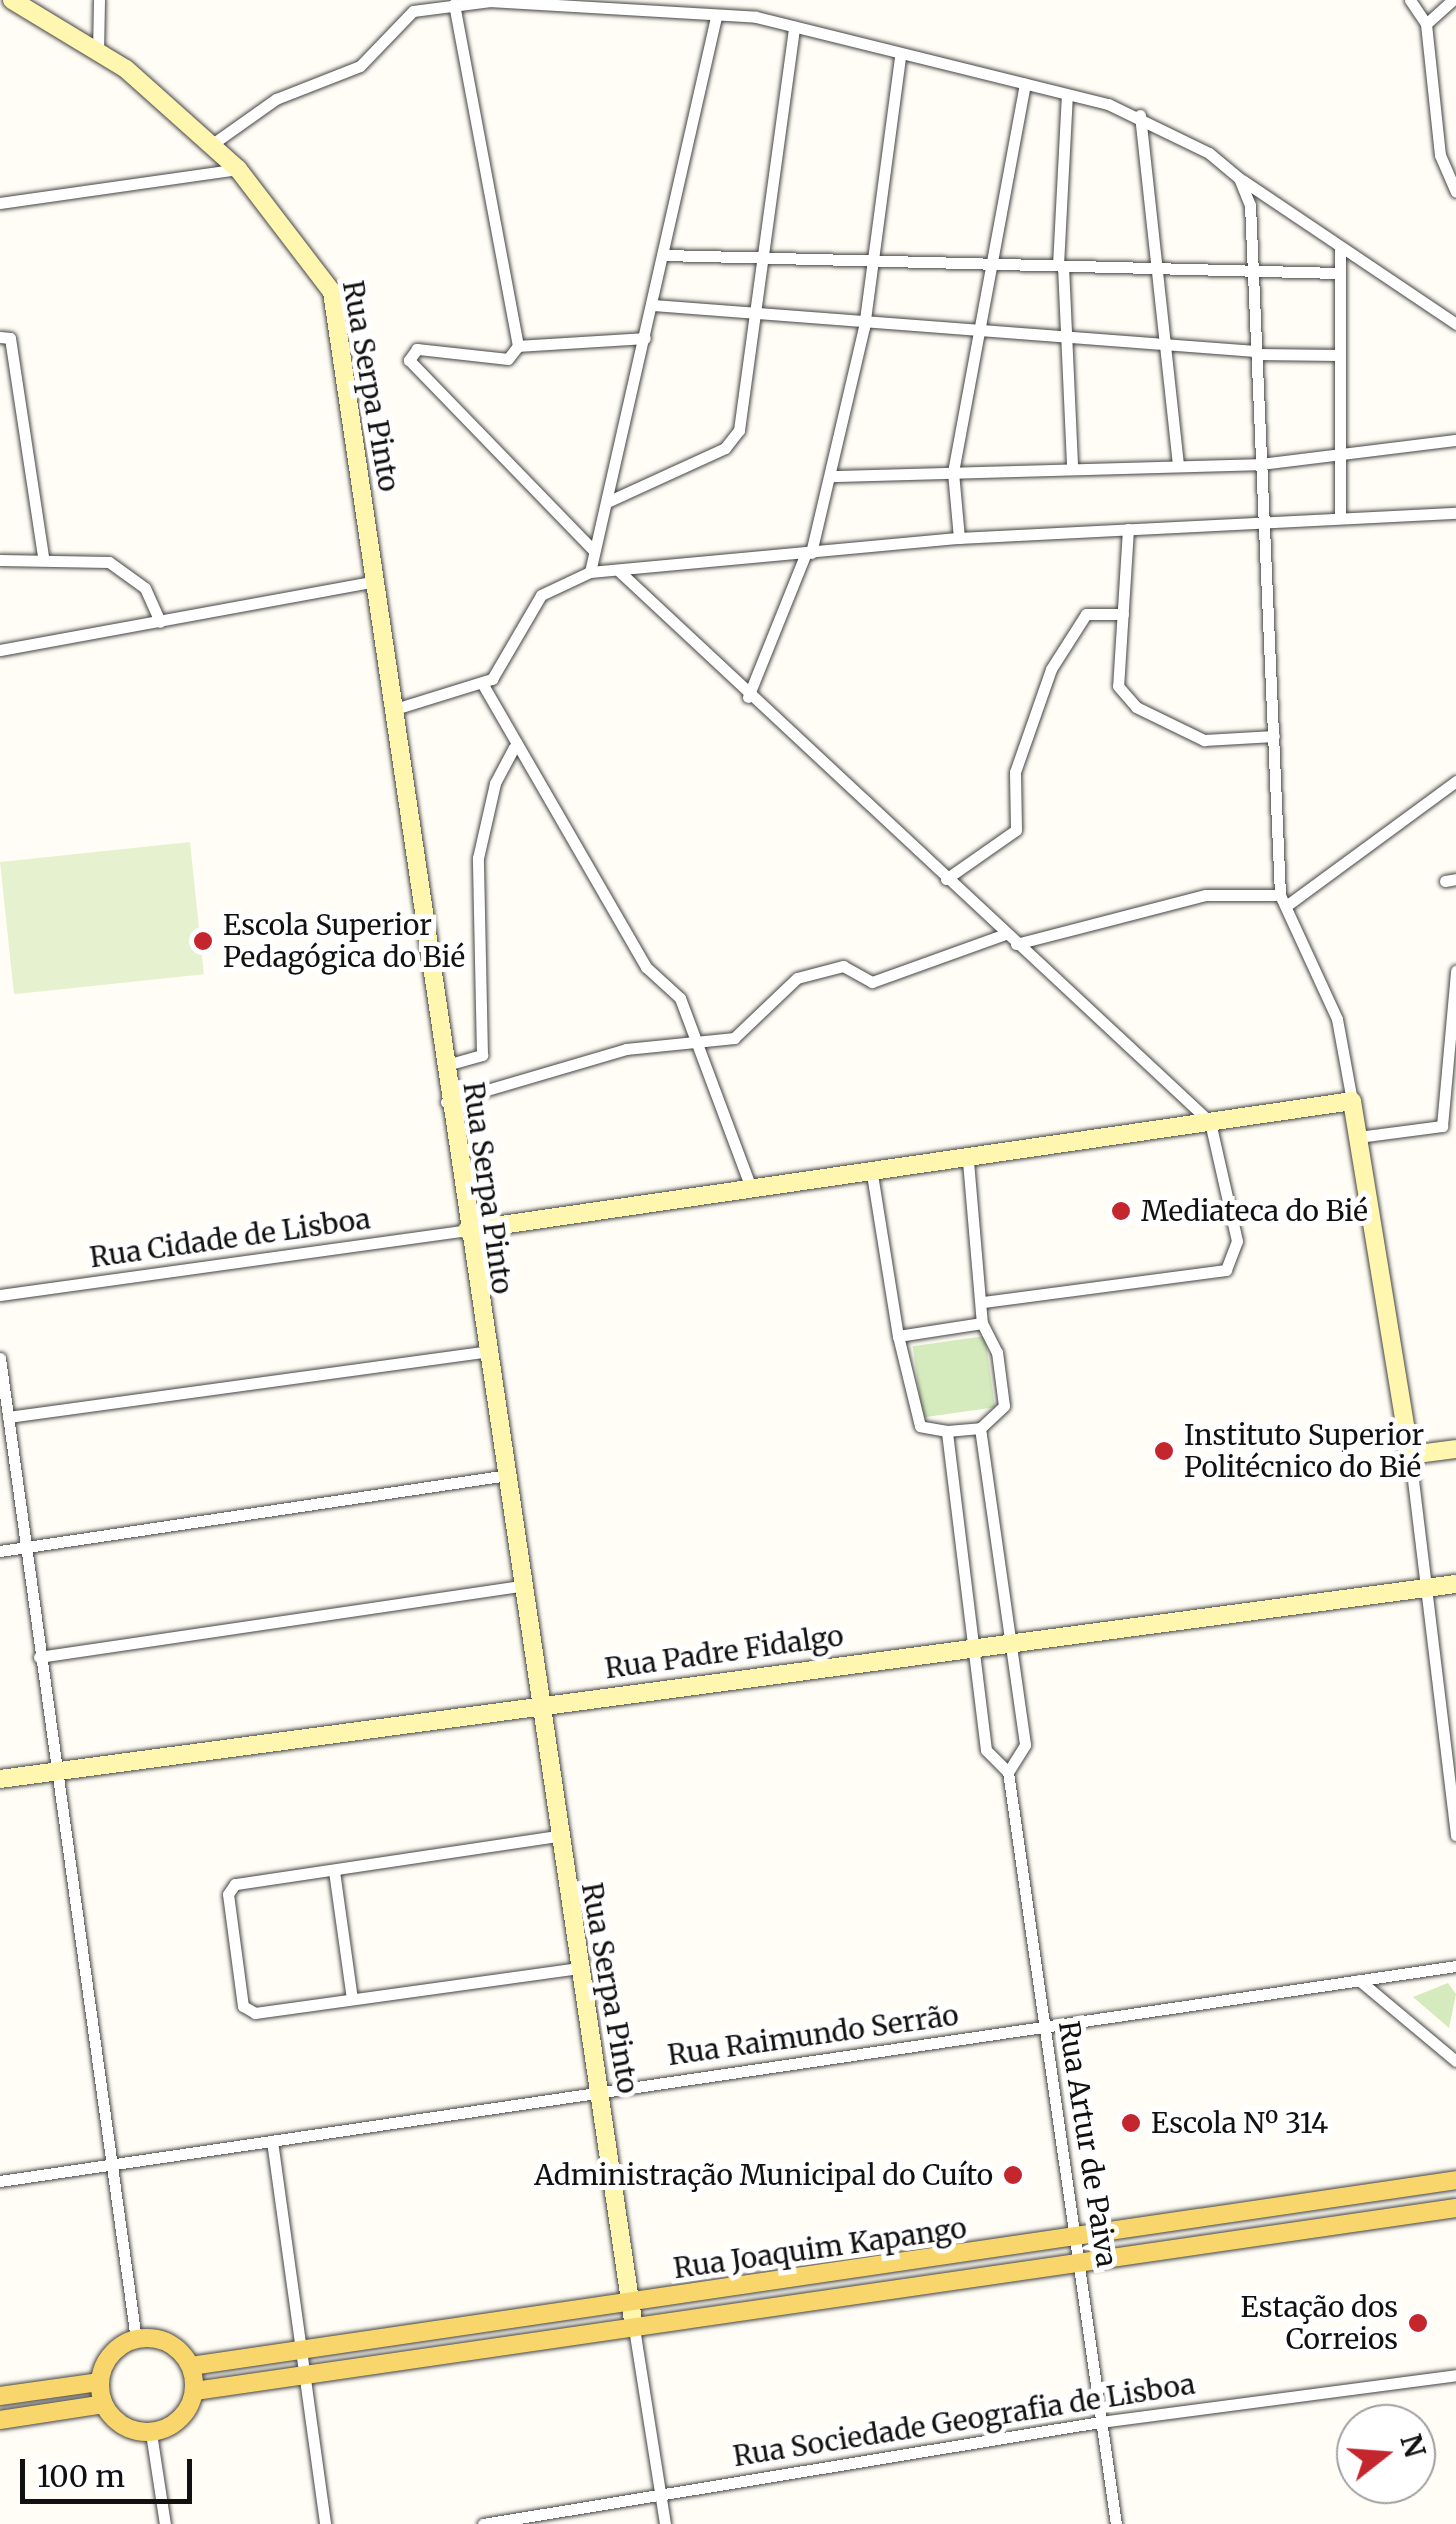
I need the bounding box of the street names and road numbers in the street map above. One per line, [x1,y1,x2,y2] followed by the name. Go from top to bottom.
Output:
[336,278,406,494] street label: Rua Serpa Pinto
[456,1080,520,1296] street label: Rua Serpa Pinto
[87,1202,373,1274] street label: Rua Cidade de Lisboa
[603,1619,845,1685] street label: Rua Padre Fidalgo
[575,1880,645,2096] street label: Rua Serpa Pinto
[665,1998,961,2072] street label: Rua Raimundo Serrão
[1052,2019,1124,2269] street label: Rua Artur de Paiva
[671,2211,969,2285] street label: Rua Joaquim Kapango
[731,2367,1197,2473] street label: Rua Sociedade Geografia de Lisboa

